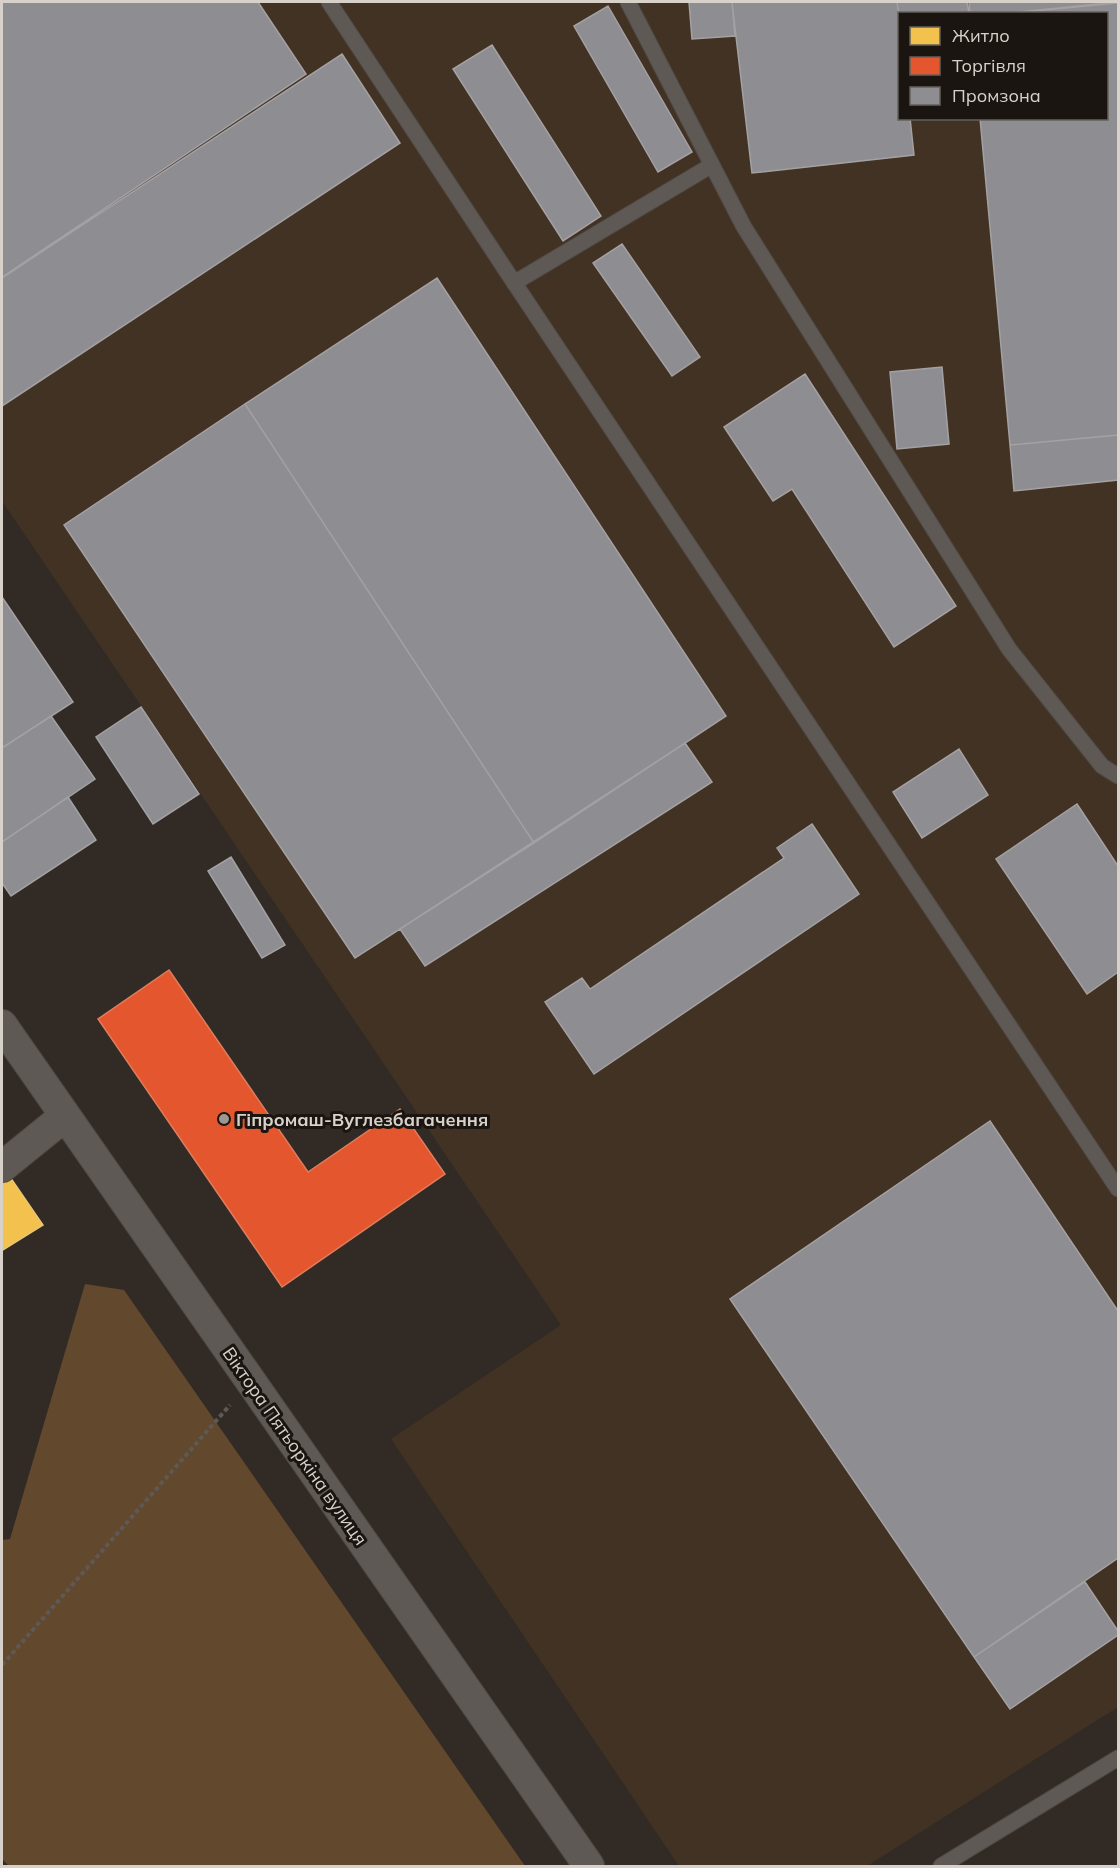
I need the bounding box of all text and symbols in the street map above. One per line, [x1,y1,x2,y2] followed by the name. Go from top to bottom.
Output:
[898,12,1108,120] legend
[952,24,1010,47] text: Житло
[952,54,1026,77] text: Торгівля
[952,84,1041,107] text: Промзона
[236,1108,488,1131] place label: Гіпромаш-Вуглезбагачення
[217,1112,231,1126] marker: Гіпромаш-Вуглезбагачення
[218,1342,372,1550] street label: Віктора Пятьоркіна вулиця

